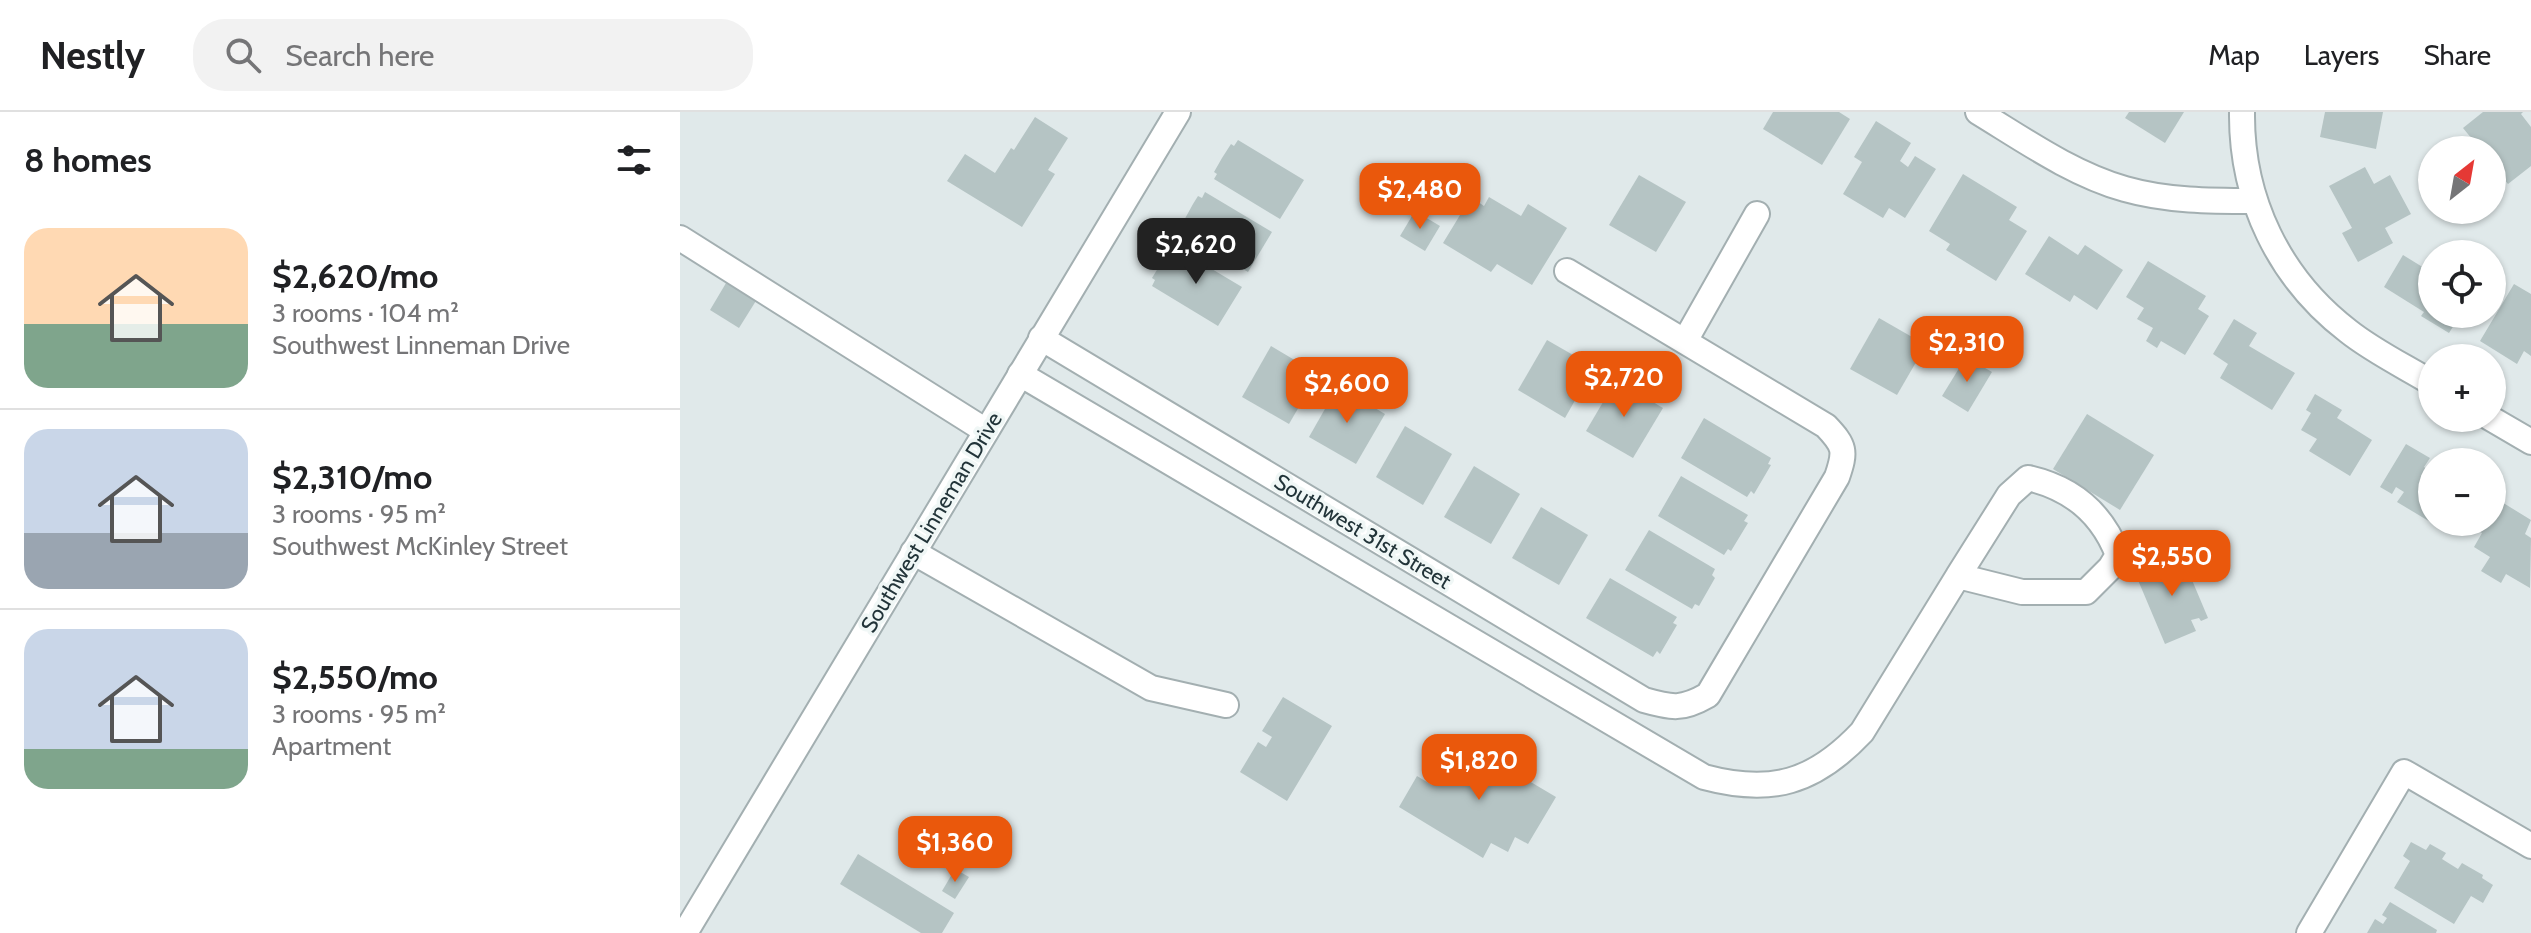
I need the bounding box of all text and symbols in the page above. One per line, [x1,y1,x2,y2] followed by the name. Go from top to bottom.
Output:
[193,19,753,91] search box
[40,32,145,79] text: Nestly
[221,33,265,77] icon: search
[285,37,434,74] text: Search here
[2208,38,2260,72] text: Map
[2304,38,2379,72] text: Layers
[2423,38,2491,72] text: Share
[2418,136,2506,224] north arrow
[2418,136,2506,536] map controls
[612,138,656,182] icon: filters
[24,139,152,181] text: 8 homes
[1355,163,1485,231] pin: $2,480
[1377,173,1463,205] text: $2,480
[1131,218,1261,286] pin: $2,620
[1155,228,1237,260] text: $2,620
[2418,240,2506,328] button: locate
[272,255,439,297] text: $2,620/mo
[88,260,184,356] icon: home
[272,297,459,329] text: 3 rooms · 104 m²
[1902,316,2032,384] pin: $2,310
[1929,326,2005,358] text: $2,310
[272,329,570,361] text: Southwest Linneman Drive
[2418,344,2506,432] button: +
[1559,351,1689,419] pin: $2,720
[1282,357,1412,425] pin: $2,600
[1584,361,1664,393] text: $2,720
[1304,367,1390,399] text: $2,600
[855,407,1008,637] street label: Southwest Linneman Drive
[2418,448,2506,536] button: −
[272,456,432,498] text: $2,310/mo
[88,461,184,557] icon: home
[1270,468,1456,595] street label: Southwest 31st Street
[272,498,446,530] text: 3 rooms · 95 m²
[272,530,568,562] text: Southwest McKinley Street
[2107,530,2237,598] pin: $2,550
[2131,540,2213,572] text: $2,550
[272,656,438,698] text: $2,550/mo
[88,661,184,757] icon: home
[272,698,446,730] text: 3 rooms · 95 m²
[272,730,391,762] text: Apartment
[1414,734,1544,802] pin: $1,820
[1440,744,1518,776] text: $1,820
[890,816,1020,884] pin: $1,360
[916,826,994,858] text: $1,360

